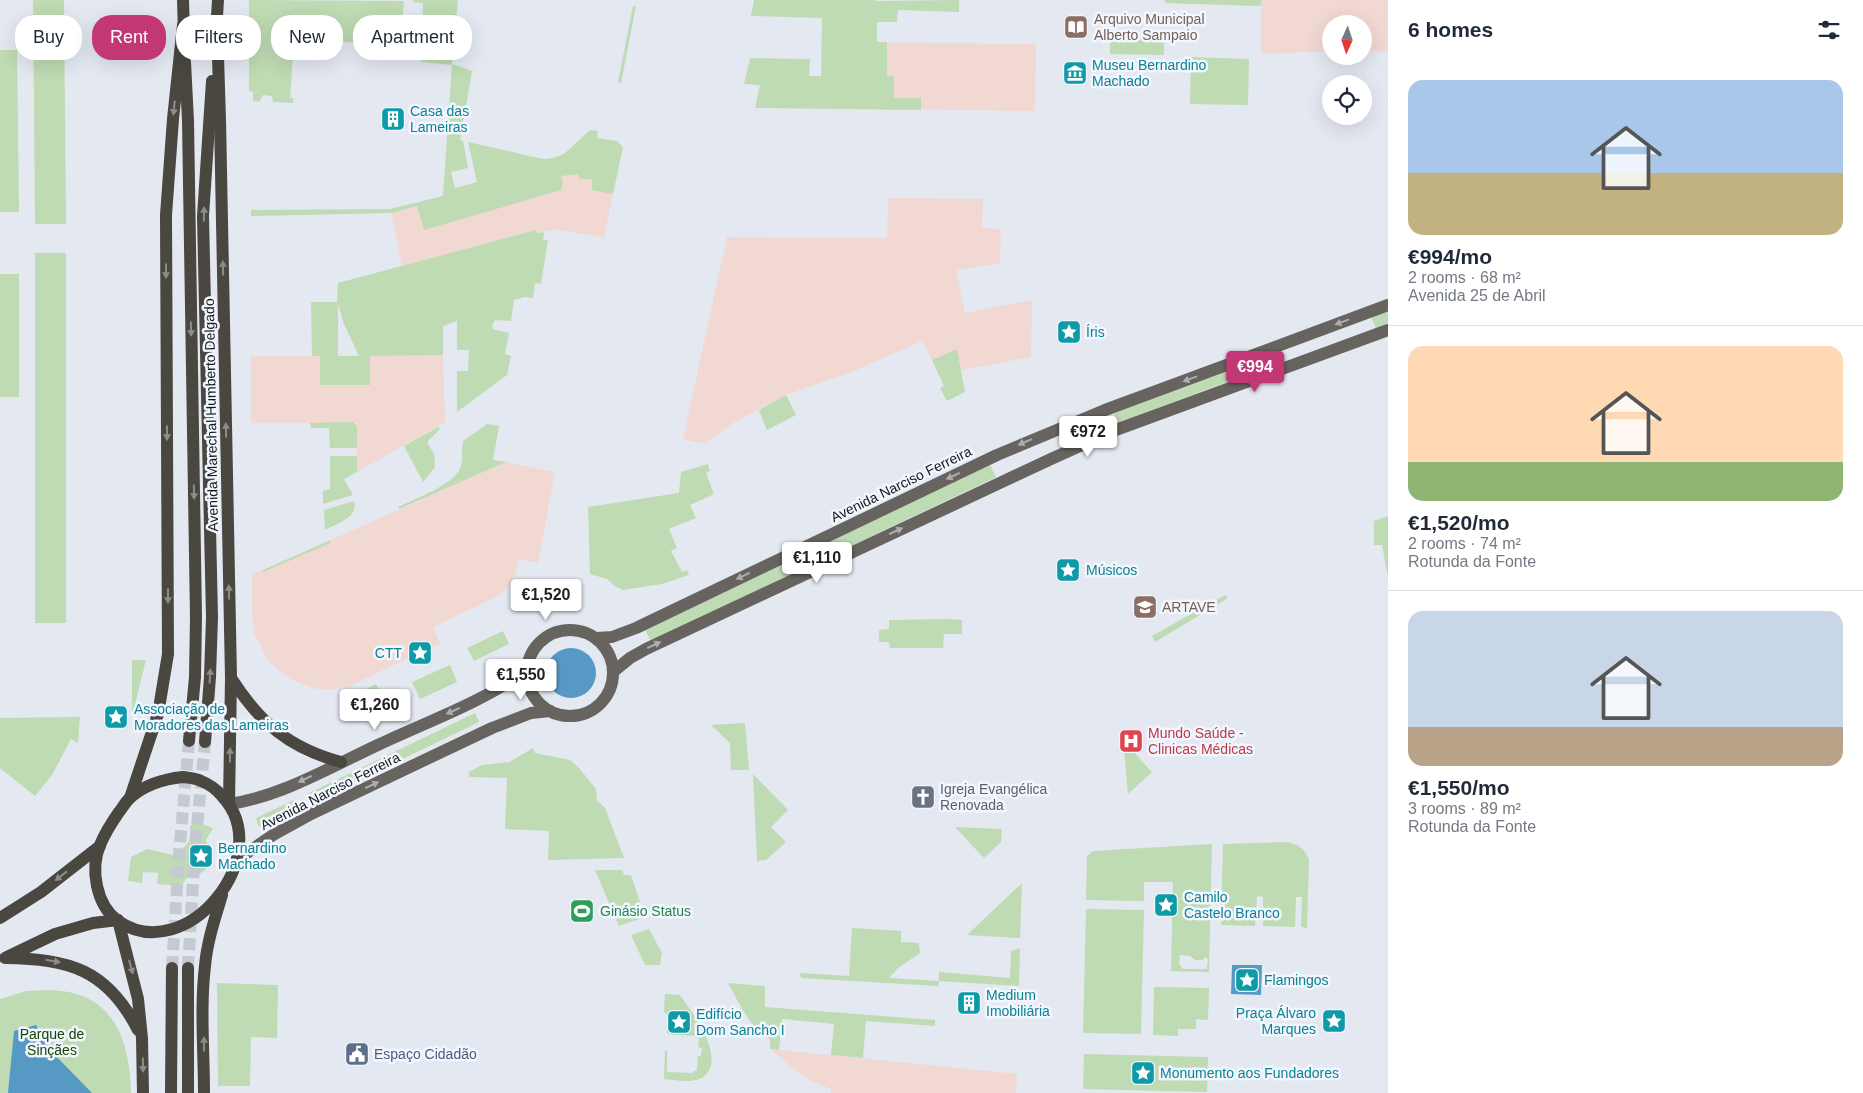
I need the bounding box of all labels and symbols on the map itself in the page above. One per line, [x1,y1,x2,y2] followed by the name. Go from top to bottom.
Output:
[1094,11,1205,43] place label: Arquivo Municipal Alberto Sampaio
[1063,14,1089,40] library icon: Arquivo Municipal Alberto Sampaio
[1322,15,1372,65] north arrow
[1092,57,1207,89] place label: Museu Bernardino Machado
[1062,60,1088,86] museum icon: Museu Bernardino Machado
[170,101,178,117] one-way arrow
[410,103,469,135] place label: Casa das Lameiras
[380,106,406,132] building icon: Casa das Lameiras
[200,205,208,221] one-way arrow
[219,259,227,275] one-way arrow
[162,263,170,279] one-way arrow
[201,298,221,532] street label: Avenida Marechal Humberto Delgado
[1334,318,1349,326] one-way arrow
[1056,319,1082,345] place icon: Íris
[187,321,195,337] one-way arrow
[1086,324,1105,340] place label: Íris
[1225,350,1285,393] pin: €994
[1183,375,1197,383] one-way arrow
[1058,416,1118,458] pin: €972
[222,422,230,438] one-way arrow
[163,425,171,441] one-way arrow
[1018,439,1032,447] one-way arrow
[828,443,974,525] street label: Avenida Narciso Ferreira
[946,472,960,480] one-way arrow
[190,484,198,500] one-way arrow
[889,527,904,535] one-way arrow
[776,542,858,584] pin: €1,110
[1055,557,1081,583] place icon: Músicos
[1086,562,1137,578] place label: Músicos
[736,572,750,580] one-way arrow
[505,578,587,621] pin: €1,520
[225,584,233,600] one-way arrow
[164,588,172,604] one-way arrow
[1132,594,1158,620] school or university icon: ARTAVE
[1162,599,1216,615] place label: ARTAVE
[407,640,433,666] place icon: CTT
[647,641,662,649] one-way arrow
[375,645,402,661] place label: CTT
[480,658,562,701] pin: €1,550
[207,668,215,684] one-way arrow
[334,688,416,731] pin: €1,260
[134,701,289,733] place label: Associação de Moradores das Lameiras
[103,704,129,730] place icon: Associação de Moradores das Lameiras
[446,707,460,715] one-way arrow
[1148,725,1253,757] place label: Mundo Saúde - Clinicas Médicas
[1118,728,1144,754] hospital icon: Mundo Saúde - Clinicas Médicas
[226,747,234,763] one-way arrow
[257,749,403,833] street label: Avenida Narciso Ferreira
[298,775,312,783] one-way arrow
[365,781,379,789] one-way arrow
[940,781,1048,813] place label: Igreja Evangélica Renovada
[910,784,936,810] church icon: Igreja Evangélica Renovada
[218,840,287,872] place label: Bernardino Machado
[188,843,214,869] place icon: Bernardino Machado
[54,871,68,881] one-way arrow
[1184,889,1280,921] place label: Camilo Castelo Branco
[1153,892,1179,918] place icon: Camilo Castelo Branco
[569,898,595,924] sports icon: Ginásio Status
[600,903,691,919] place label: Ginásio Status
[46,958,62,966] one-way arrow
[127,960,135,975] one-way arrow
[1234,967,1260,993] place icon: Flamingos
[1264,972,1329,988] place label: Flamingos
[986,987,1050,1019] place label: Medium Imobiliária
[956,990,982,1016] building icon: Medium Imobiliária
[1236,1005,1316,1037] place label: Praça Álvaro Marques
[696,1006,785,1038] place label: Edifício Dom Sancho I
[1321,1008,1347,1034] place icon: Praça Álvaro Marques
[666,1009,692,1035] place icon: Edifício Dom Sancho I
[20,1026,85,1058] park label: Parque de Sinçães
[200,1036,208,1052] one-way arrow
[344,1041,370,1067] public building icon: Espaço Cidadão
[374,1046,477,1062] place label: Espaço Cidadão
[139,1058,147,1074] one-way arrow
[1130,1060,1156,1086] place icon: Monumento aos Fundadores
[1160,1065,1339,1081] place label: Monumento aos Fundadores

